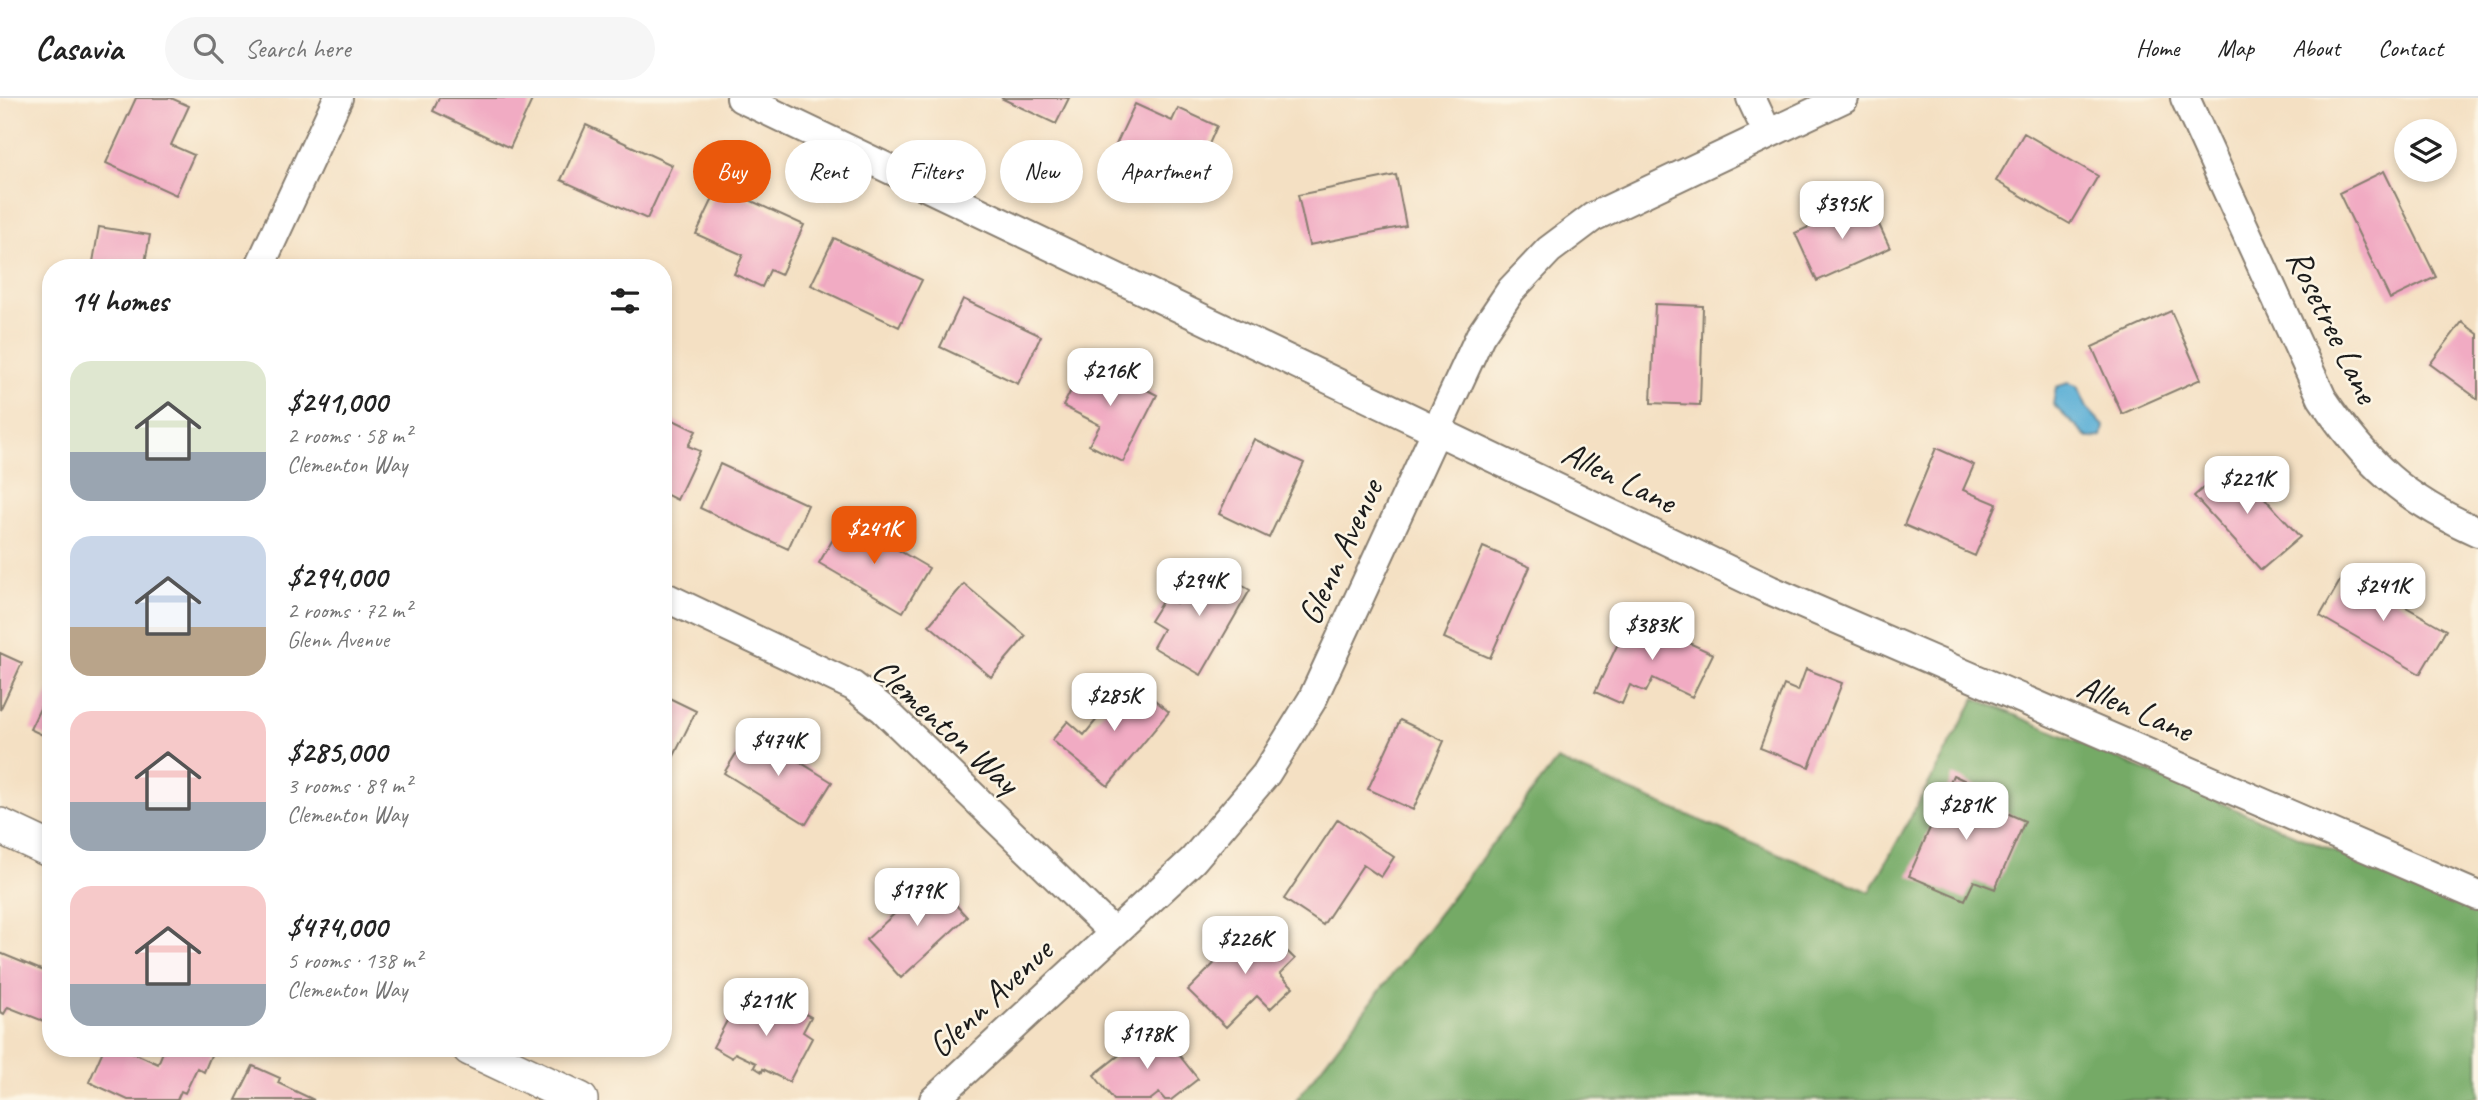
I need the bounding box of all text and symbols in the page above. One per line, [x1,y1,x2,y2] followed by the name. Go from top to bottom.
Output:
[165,17,655,80] search box
[35,27,123,69] text: Casavia
[189,29,227,67] icon: search
[245,32,351,65] text: Search here
[2136,33,2179,63] text: Home
[2217,33,2254,63] text: Map
[2292,33,2340,63] text: About
[2378,33,2443,63] text: Contact
[2394,119,2457,182] map controls
[2394,119,2457,182] button: layers
[693,140,771,203] chip: Buy
[785,140,872,203] chip: Rent
[886,140,986,203] chip: Filters
[1000,140,1083,203] chip: New
[1097,140,1233,203] chip: Apartment
[1793,181,1891,241] pin: $395K
[1816,189,1868,218] text: $395K
[2276,242,2391,413] street label: Rosetree Lane
[70,282,168,320] text: 14 homes
[606,282,644,320] icon: filters
[1061,348,1159,408] pin: $216K
[1083,356,1137,385] text: $216K
[287,383,387,421] text: $241,000
[126,389,210,473] icon: home
[287,421,411,450] text: 2 rooms · 58 m²
[1555,430,1686,525] street label: Allen Lane
[287,450,407,479] text: Clementon Way
[2198,456,2296,516] pin: $221K
[2220,464,2274,493] text: $221K
[1287,470,1394,632] street label: Glenn Avenue
[825,506,923,566] pin: $241K
[847,514,901,543] text: $241K
[287,558,387,596] text: $294,000
[1150,559,1248,618] pin: $294K
[126,564,210,648] icon: home
[2334,564,2432,623] pin: $241K
[1173,566,1225,595] text: $294K
[2356,571,2410,600] text: $241K
[287,596,411,625] text: 2 rooms · 72 m²
[1603,602,1701,662] pin: $383K
[1625,610,1679,639] text: $383K
[287,625,389,654] text: Glenn Avenue
[863,648,1031,806] street label: Clementon Way
[2070,664,2202,753] street label: Allen Lane
[1065,674,1163,733] pin: $285K
[1088,681,1140,710] text: $285K
[729,718,827,778] pin: $474K
[752,726,805,755] text: $474K
[287,733,387,771] text: $285,000
[126,739,210,823] icon: home
[287,771,411,800] text: 3 rooms · 89 m²
[1917,782,2015,842] pin: $281K
[1939,790,1993,819] text: $281K
[287,800,407,829] text: Clementon Way
[868,868,966,928] pin: $179K
[891,876,943,905] text: $179K
[287,908,387,946] text: $474,000
[126,914,210,998] icon: home
[1196,916,1294,976] pin: $226K
[1218,924,1272,953] text: $226K
[918,927,1064,1067] street label: Glenn Avenue
[287,946,422,975] text: 5 rooms · 138 m²
[287,975,407,1004] text: Clementon Way
[717,978,815,1038] pin: $211K
[739,986,793,1015] text: $211K
[1098,1012,1196,1071] pin: $178K
[1121,1019,1174,1048] text: $178K

